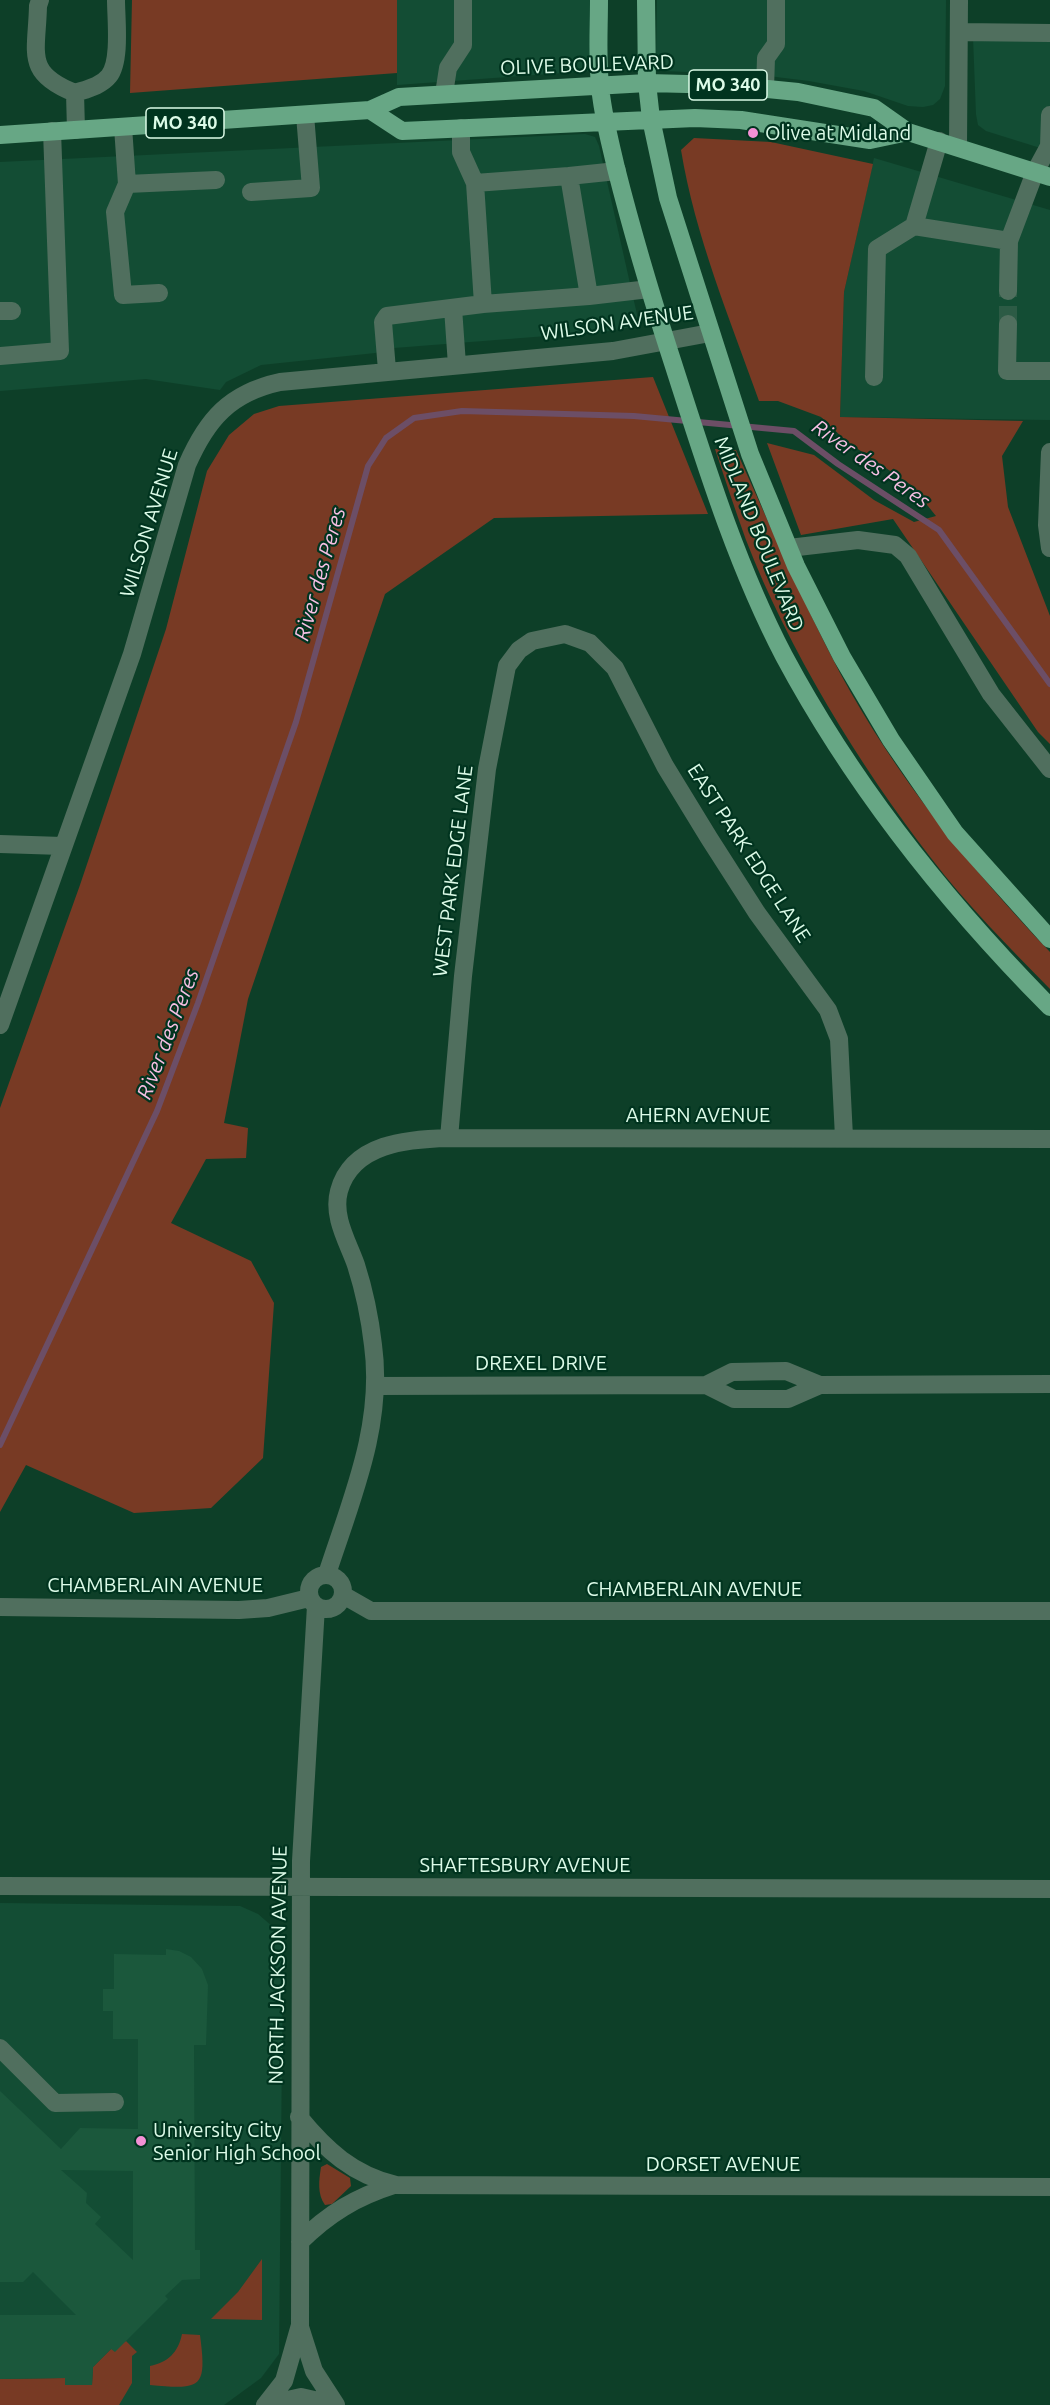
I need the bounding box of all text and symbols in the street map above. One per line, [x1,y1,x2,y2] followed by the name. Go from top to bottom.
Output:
[500,50,674,80] street label: OLIVE BOULEVARD
[689,70,767,100] road number: MO 340
[146,108,224,138] road number: MO 340
[765,121,911,145] place label: Olive at Midland
[746,126,760,140] marker: Olive at Midland
[539,300,695,346] street label: WILSON AVENUE
[807,414,935,514] water label: River des Peres
[709,433,809,635] street label: MIDLAND BOULEVARD
[115,446,183,600] street label: WILSON AVENUE
[289,504,351,644] water label: River des Peres
[682,759,816,947] street label: EAST PARK EDGE LANE
[428,764,478,978] street label: WEST PARK EDGE LANE
[132,965,204,1103] water label: River des Peres
[626,1103,770,1127] street label: AHERN AVENUE
[475,1351,607,1375] street label: DREXEL DRIVE
[47,1573,263,1597] street label: CHAMBERLAIN AVENUE
[586,1577,802,1601] street label: CHAMBERLAIN AVENUE
[264,1845,292,2085] street label: NORTH JACKSON AVENUE
[420,1853,630,1877] street label: SHAFTESBURY AVENUE
[153,2118,321,2165] place label: University City Senior High School
[134,2134,148,2148] marker: University City Senior High School
[646,2152,800,2176] street label: DORSET AVENUE

